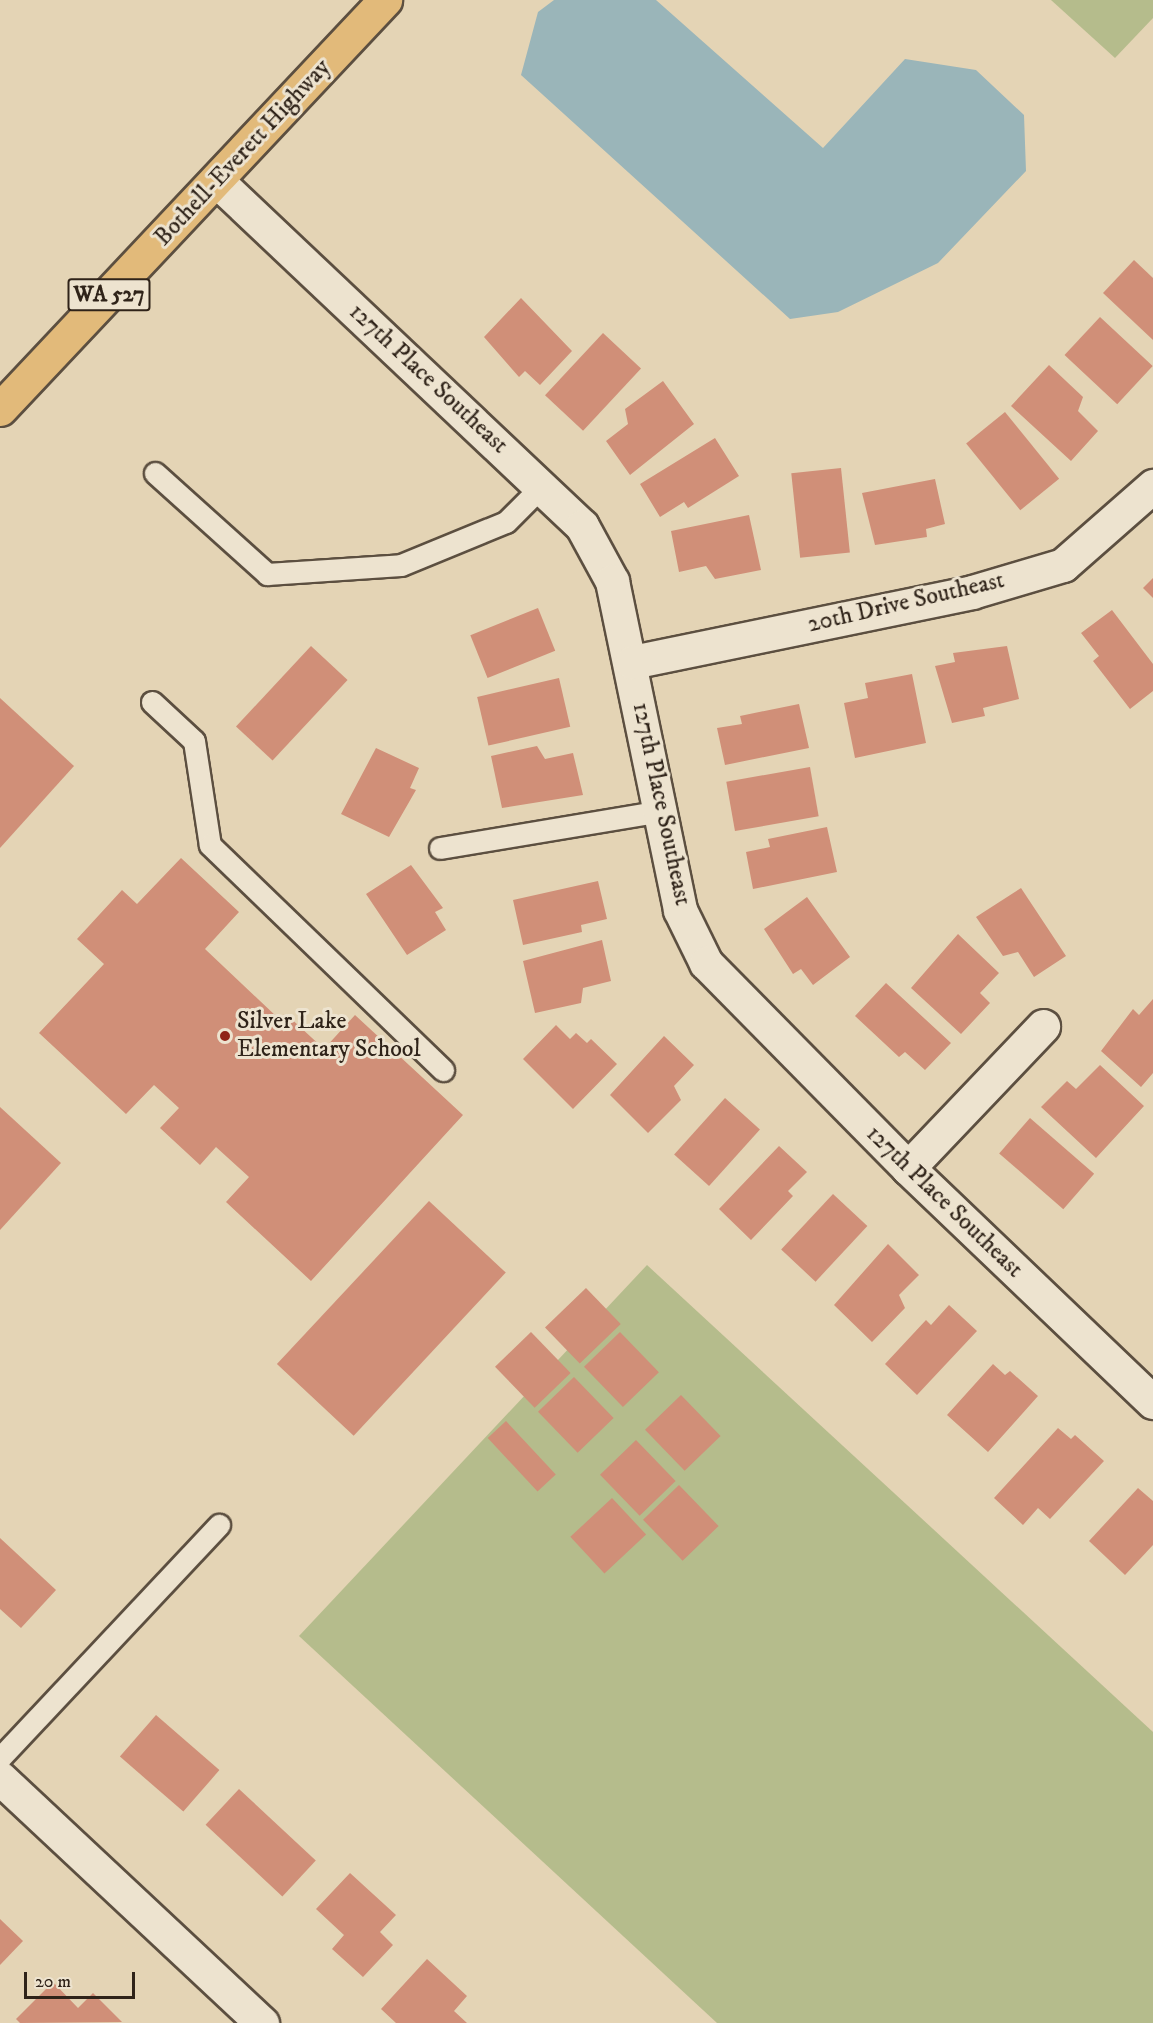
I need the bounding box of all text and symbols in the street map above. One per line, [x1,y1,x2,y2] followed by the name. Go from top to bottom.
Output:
[149,54,337,252] street label: Bothell-Everett Highway
[67,276,151,314] road number: WA 527
[343,298,513,460] street label: 127th Place Southeast
[805,566,1007,640] street label: 20th Drive Southeast
[625,700,697,908] street label: 127th Place Southeast
[237,1008,421,1064] place label: Silver Lake Elementary School
[218,1029,232,1043] marker: Silver Lake Elementary School
[860,1120,1028,1284] street label: 127th Place Southeast
[27,1960,138,1998] scale bar
[35,1971,71,1993] text: 20 m

